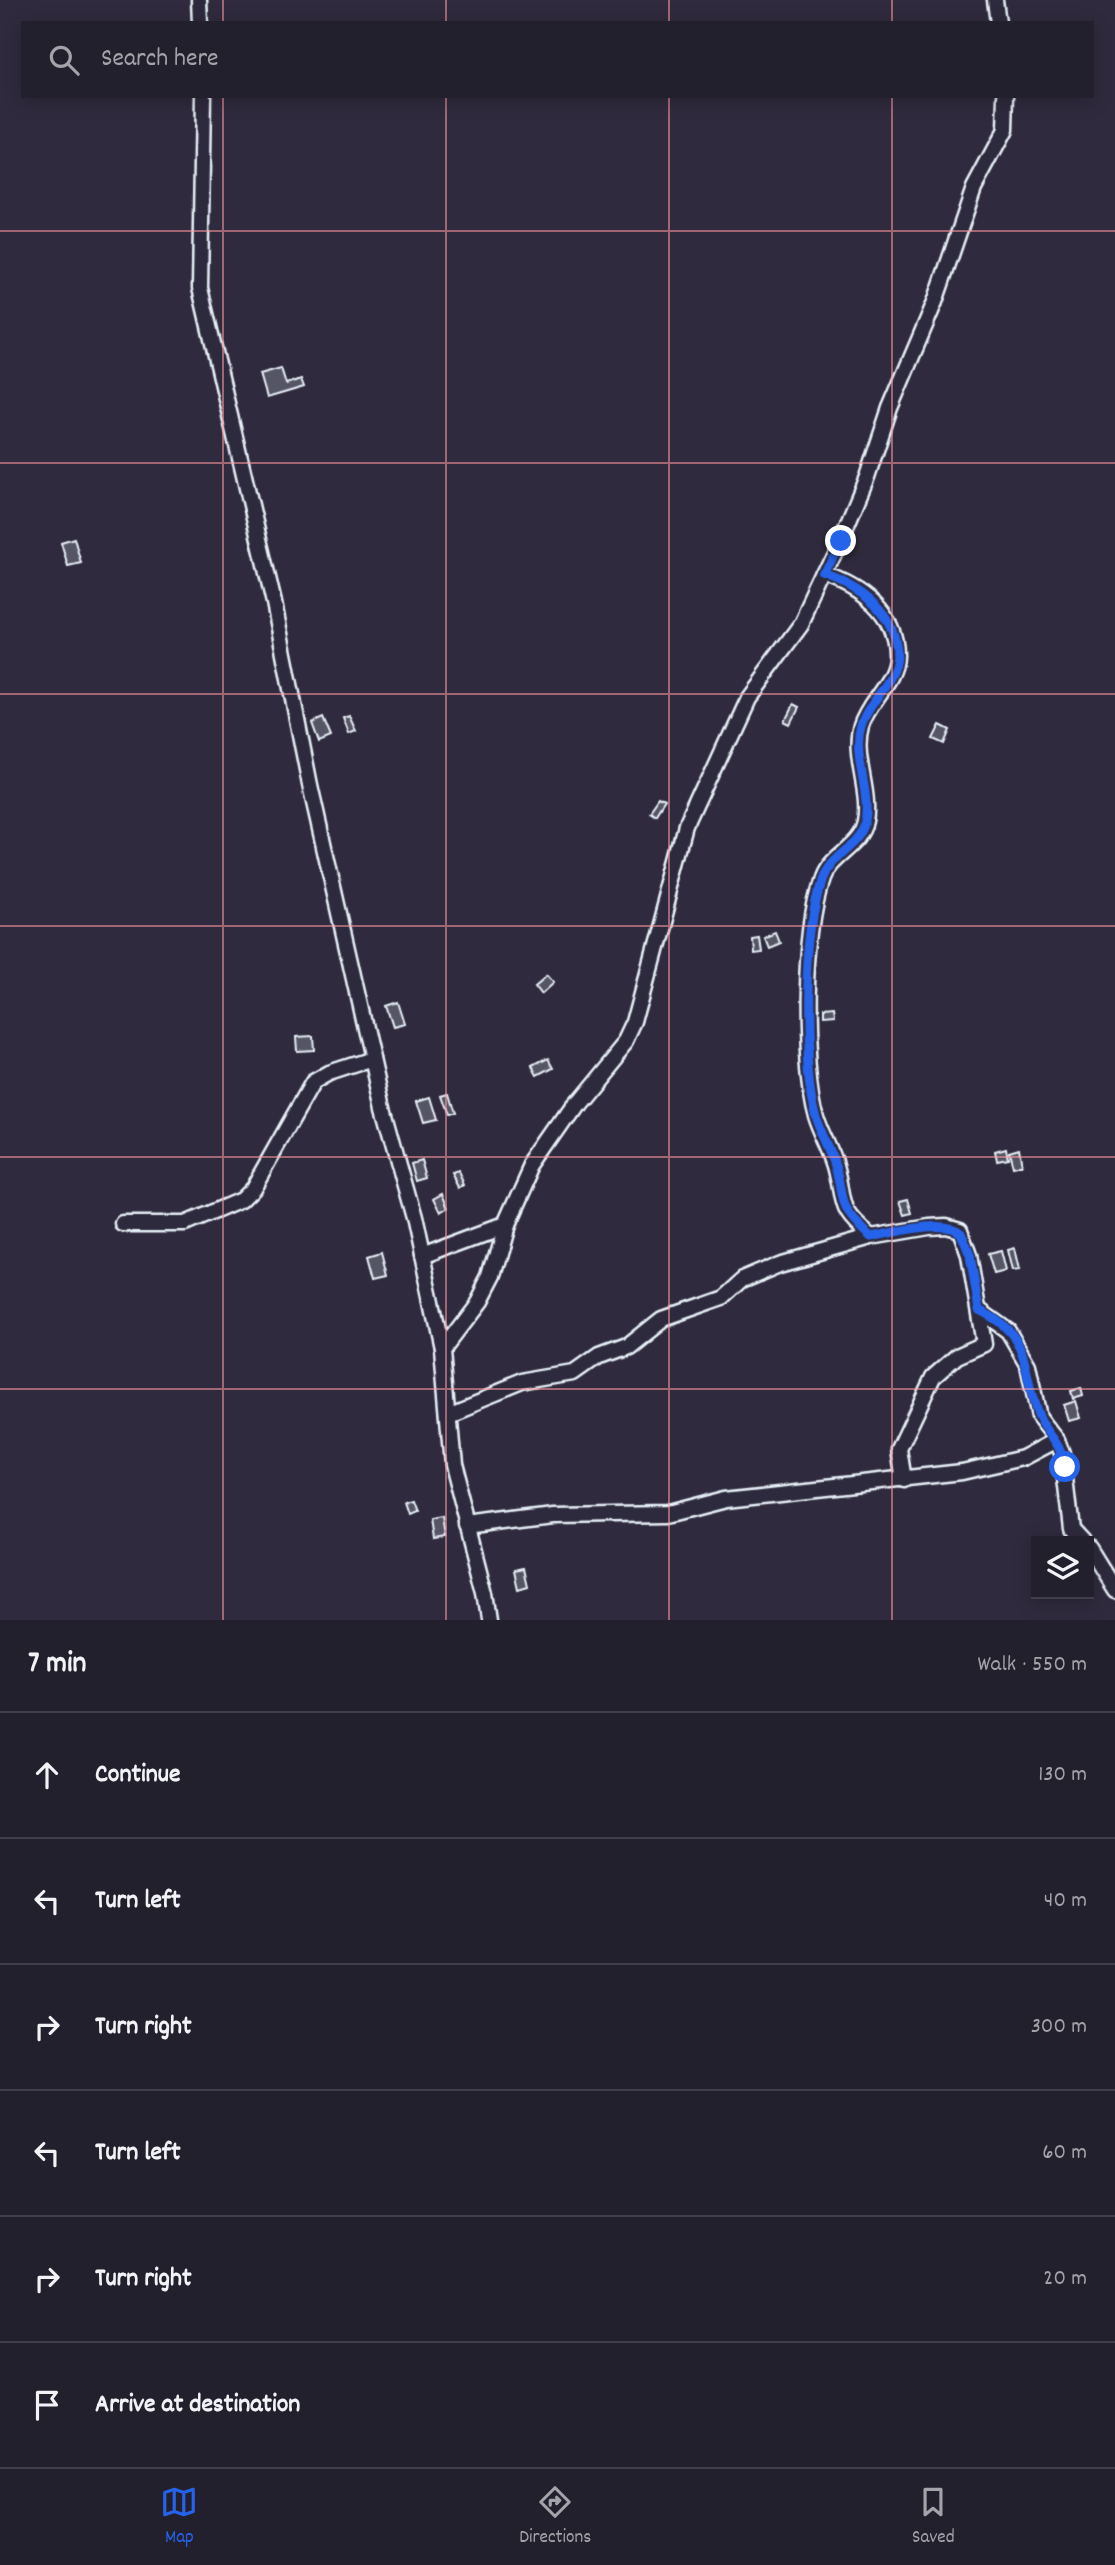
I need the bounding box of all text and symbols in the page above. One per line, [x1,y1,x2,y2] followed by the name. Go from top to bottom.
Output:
[21,21,1094,98] search box
[45,41,83,79] icon: search
[101,41,219,78] text: Search here
[825,525,856,556] route end
[1049,1451,1080,1482] route start
[1031,1536,1094,1599] map controls
[1031,1536,1094,1599] button: layers
[28,1644,86,1687] text: 7 min
[977,1649,1087,1682] text: Walk · 550 m
[28,1756,66,1794] icon: ahead
[95,1757,180,1794] text: Continue
[1038,1759,1087,1792] text: 130 m
[28,1882,66,1920] icon: left
[95,1883,181,1920] text: Turn left
[1044,1885,1087,1918] text: 40 m
[28,2008,66,2046] icon: right
[95,2009,192,2046] text: Turn right
[1031,2011,1087,2044] text: 300 m
[28,2134,66,2172] icon: left
[95,2135,181,2172] text: Turn left
[1042,2137,1087,2170] text: 60 m
[28,2260,66,2298] icon: right
[95,2261,192,2298] text: Turn right
[1043,2263,1087,2296] text: 20 m
[28,2386,66,2424] icon: arrive
[95,2387,300,2424] text: Arrive at destination
[160,2483,198,2552] tab: Map
[519,2483,591,2552] tab: Directions
[912,2483,955,2552] tab: Saved

